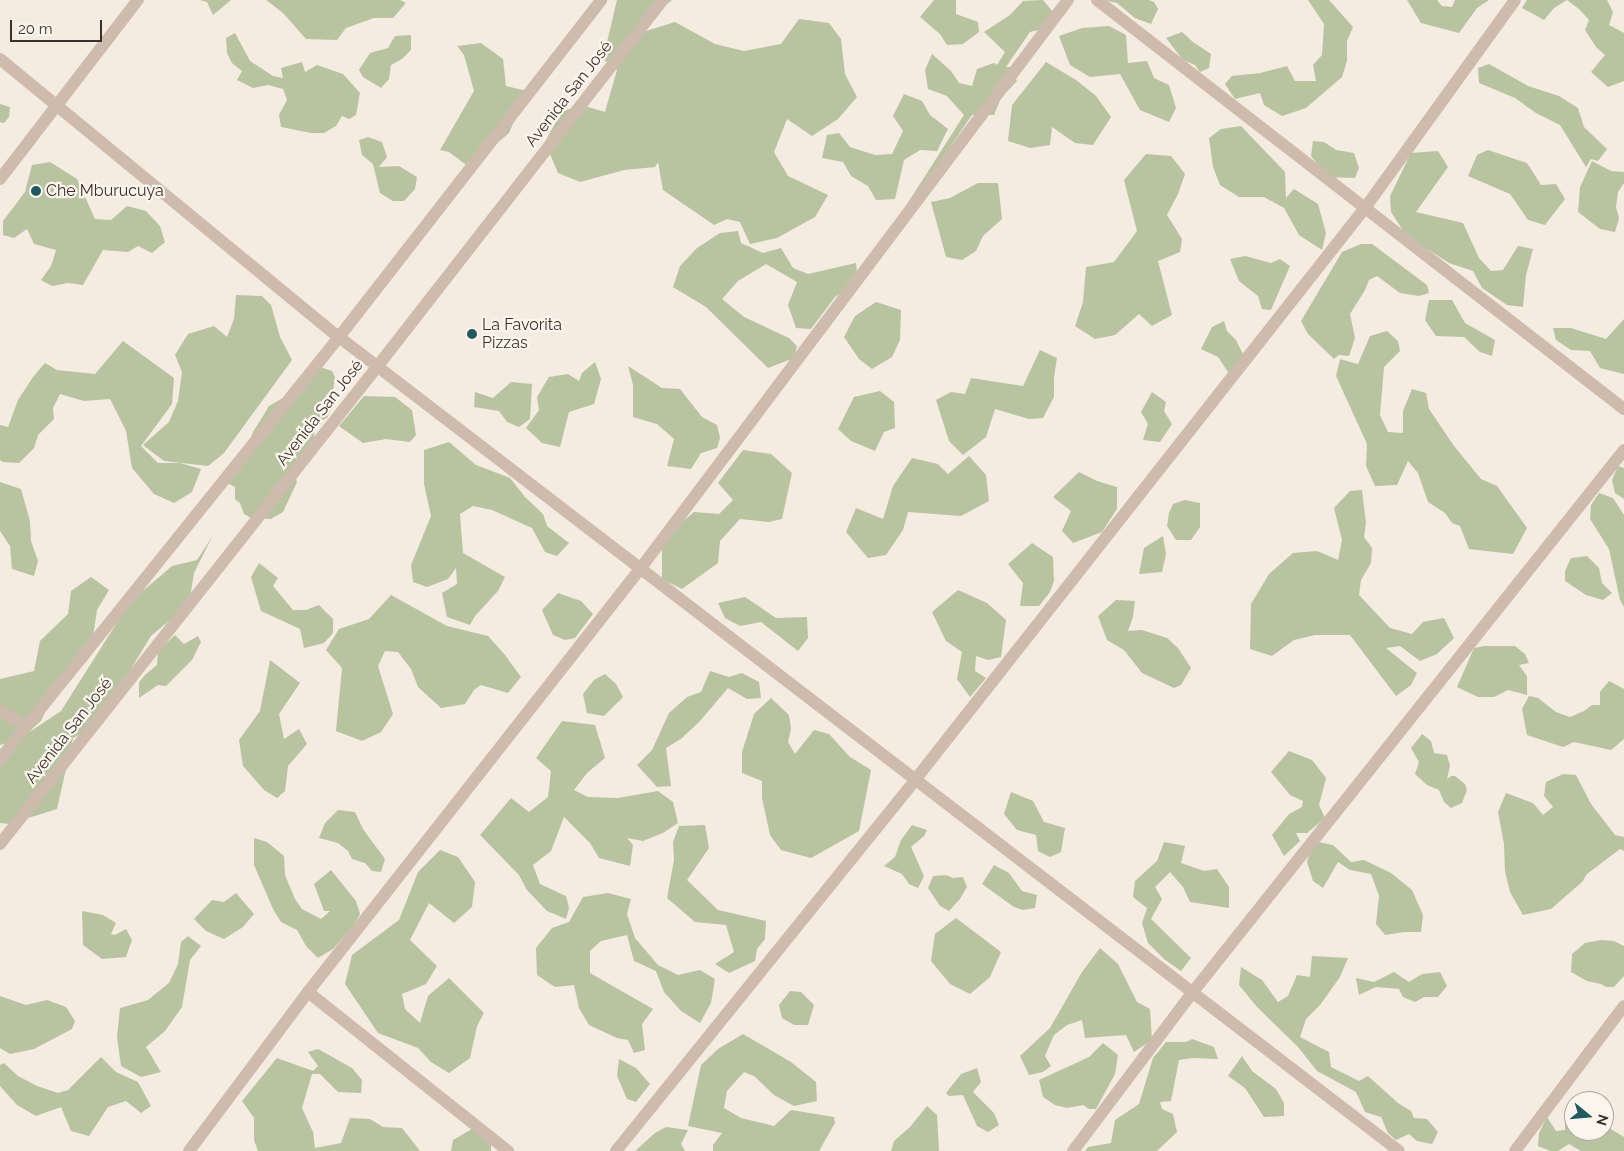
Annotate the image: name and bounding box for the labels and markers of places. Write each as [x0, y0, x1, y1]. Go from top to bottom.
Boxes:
place label: Che Mburucuya [46, 181, 164, 201]
marker: Che Mburucuya [30, 185, 42, 197]
place label: La Favorita Pizzas [482, 315, 562, 353]
marker: La Favorita Pizzas [466, 328, 478, 340]

